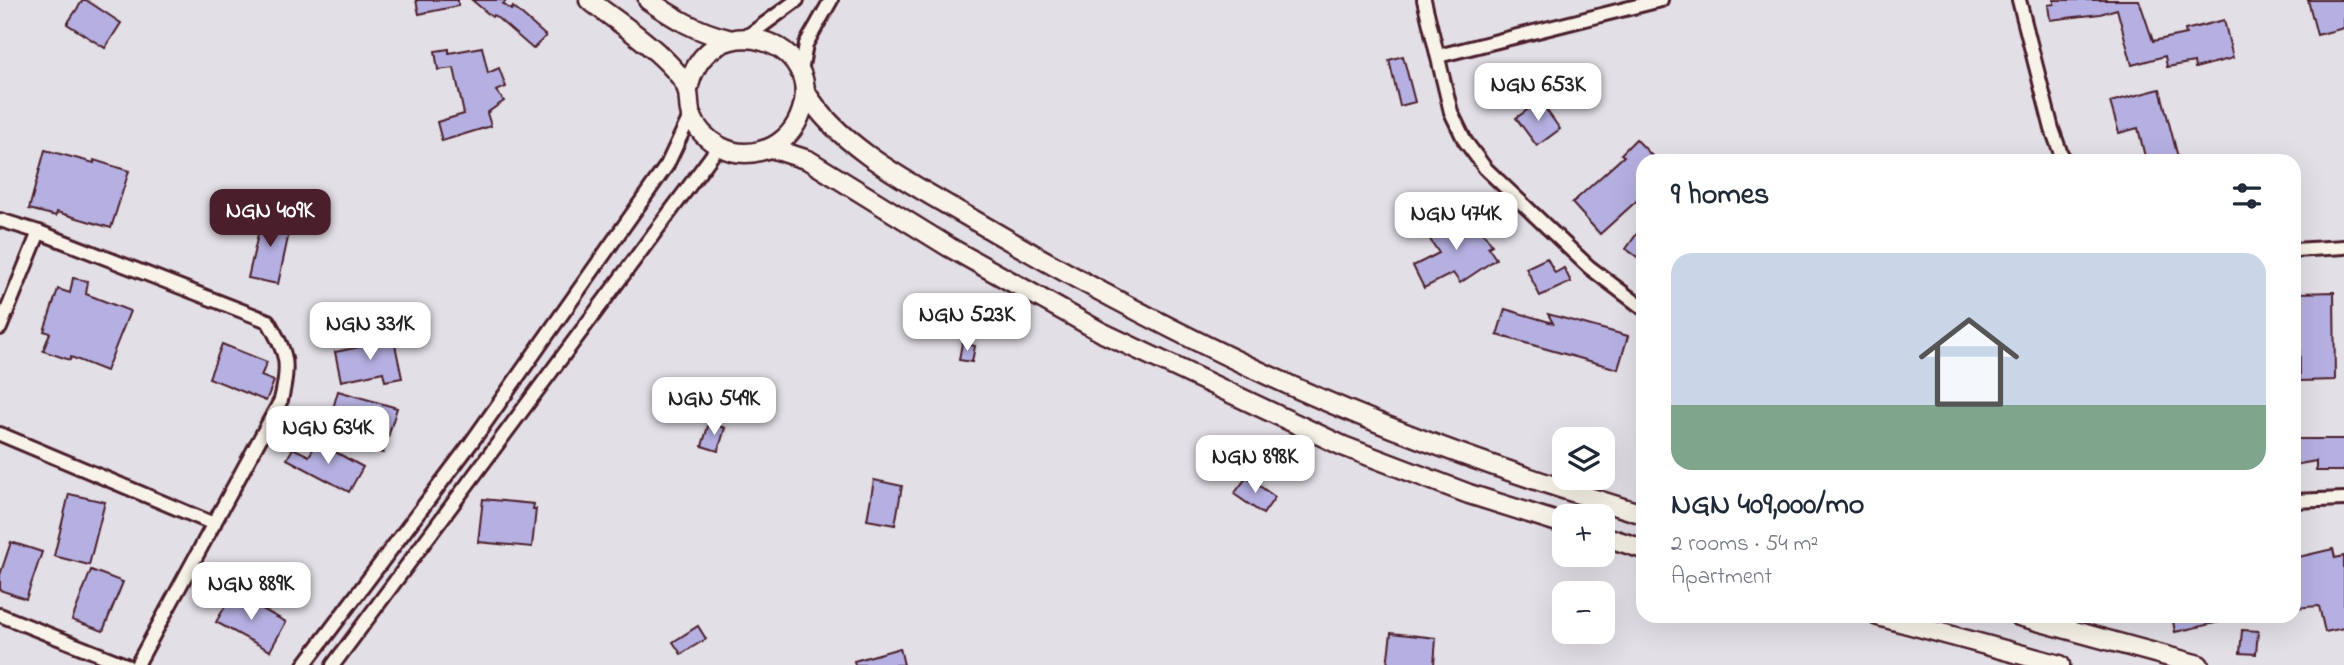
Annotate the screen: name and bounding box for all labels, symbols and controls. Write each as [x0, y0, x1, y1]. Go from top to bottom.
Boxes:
pin: NGN 653K [1466, 64, 1610, 123]
text: NGN 653K [1490, 69, 1586, 102]
text: 9 homes [1671, 174, 1769, 218]
icon: filters [2228, 177, 2266, 215]
pin: NGN 409K [198, 190, 342, 249]
pin: NGN 474K [1384, 192, 1528, 252]
text: NGN 409K [226, 195, 314, 228]
text: NGN 474K [1411, 198, 1501, 231]
pin: NGN 523K [895, 294, 1039, 353]
text: NGN 523K [919, 299, 1015, 332]
icon: home [1906, 299, 2032, 425]
pin: NGN 331K [298, 302, 442, 362]
text: NGN 331K [326, 308, 414, 341]
pin: NGN 549K [642, 378, 786, 437]
text: NGN 549K [668, 383, 760, 416]
pin: NGN 634K [256, 406, 400, 466]
text: NGN 634K [282, 412, 374, 445]
map controls [1552, 427, 1615, 644]
button: layers [1552, 427, 1615, 490]
pin: NGN 898K [1183, 435, 1327, 495]
text: NGN 898K [1212, 441, 1298, 474]
text: NGN 409,000/mo [1671, 484, 1864, 528]
button: + [1552, 504, 1615, 567]
text: 2 rooms · 54 m² [1671, 528, 1818, 561]
text: Apartment [1671, 561, 1772, 594]
pin: NGN 889K [179, 562, 323, 622]
text: NGN 889K [208, 568, 294, 601]
button: − [1552, 581, 1615, 644]

